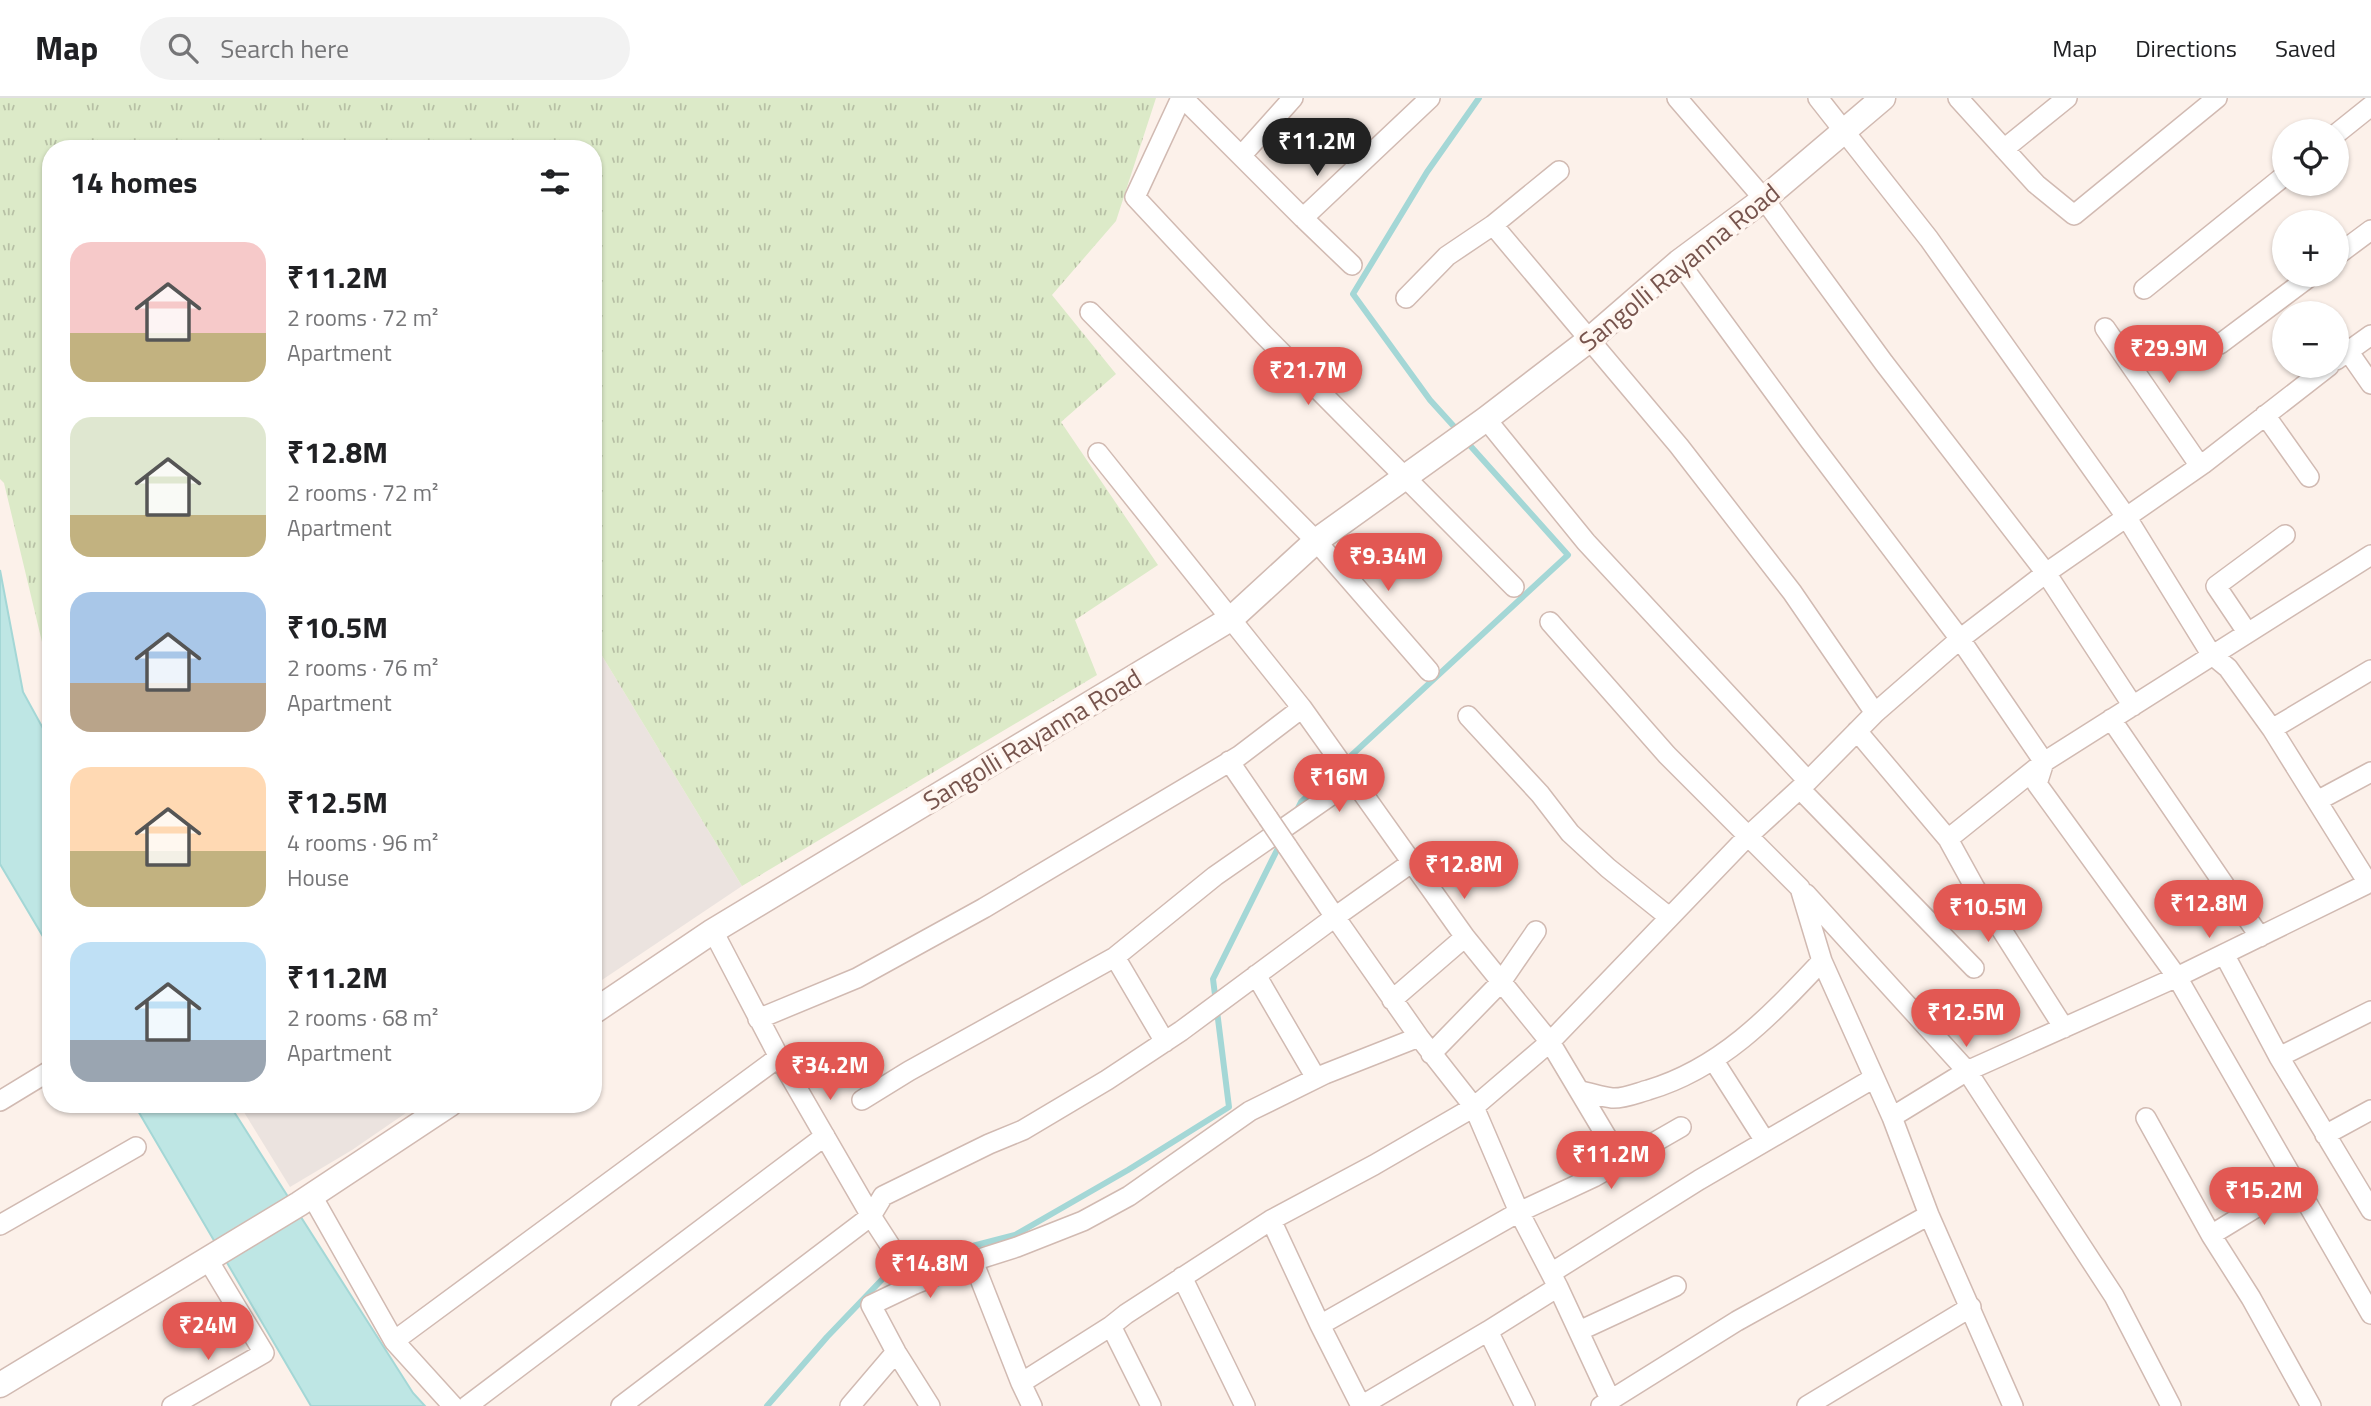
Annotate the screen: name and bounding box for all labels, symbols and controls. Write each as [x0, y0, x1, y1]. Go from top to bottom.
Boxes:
search box [140, 17, 630, 80]
text: Map [35, 23, 98, 73]
icon: search [164, 29, 202, 67]
text: Search here [220, 29, 349, 68]
text: Map [2052, 30, 2097, 66]
text: Directions [2135, 30, 2237, 66]
text: Saved [2275, 30, 2336, 66]
pin: ₹11.2M [1260, 118, 1374, 178]
map controls [2272, 119, 2349, 378]
button: locate [2272, 119, 2349, 196]
text: ₹11.2M [1278, 123, 1356, 158]
text: 14 homes [70, 159, 197, 205]
icon: filters [536, 163, 574, 201]
street label: Sangolli Rayanna Road [1570, 174, 1788, 360]
button: + [2272, 210, 2349, 287]
text: ₹11.2M [287, 254, 388, 300]
icon: home [126, 270, 210, 354]
text: 2 rooms · 72 m² [287, 300, 438, 335]
button: − [2272, 301, 2349, 378]
pin: ₹29.9M [2112, 326, 2226, 385]
text: ₹29.9M [2130, 330, 2208, 365]
text: Apartment [287, 335, 392, 370]
pin: ₹21.7M [1251, 348, 1365, 407]
text: ₹21.7M [1269, 352, 1347, 387]
text: ₹12.8M [287, 429, 388, 475]
icon: home [126, 445, 210, 529]
text: 2 rooms · 72 m² [287, 475, 438, 510]
text: Apartment [287, 510, 392, 545]
pin: ₹9.34M [1331, 533, 1445, 593]
text: ₹9.34M [1349, 538, 1427, 573]
text: ₹10.5M [287, 604, 388, 650]
icon: home [126, 620, 210, 704]
text: 2 rooms · 76 m² [287, 650, 438, 685]
street label: Sangolli Rayanna Road [915, 658, 1149, 820]
text: Apartment [287, 685, 392, 720]
pin: ₹16M [1298, 754, 1380, 814]
text: ₹16M [1310, 759, 1368, 794]
text: ₹12.5M [287, 779, 388, 825]
icon: home [126, 795, 210, 879]
text: 4 rooms · 96 m² [287, 825, 438, 860]
pin: ₹12.8M [1407, 842, 1521, 901]
text: ₹12.8M [1425, 846, 1503, 881]
text: House [287, 860, 349, 895]
pin: ₹12.8M [2152, 880, 2266, 940]
pin: ₹10.5M [1931, 884, 2045, 944]
text: ₹12.8M [2170, 885, 2248, 920]
text: ₹10.5M [1949, 889, 2027, 924]
text: ₹11.2M [287, 954, 388, 1000]
icon: home [126, 970, 210, 1054]
pin: ₹12.5M [1909, 990, 2023, 1049]
text: ₹12.5M [1927, 994, 2005, 1029]
text: 2 rooms · 68 m² [287, 1000, 438, 1035]
text: Apartment [287, 1035, 392, 1070]
pin: ₹34.2M [773, 1042, 887, 1102]
text: ₹34.2M [791, 1047, 869, 1082]
pin: ₹11.2M [1554, 1132, 1668, 1191]
text: ₹11.2M [1572, 1136, 1650, 1171]
pin: ₹15.2M [2207, 1168, 2321, 1227]
text: ₹15.2M [2225, 1172, 2303, 1207]
pin: ₹14.8M [873, 1240, 987, 1300]
text: ₹14.8M [891, 1245, 969, 1280]
pin: ₹24M [167, 1302, 249, 1362]
text: ₹24M [179, 1307, 237, 1342]

